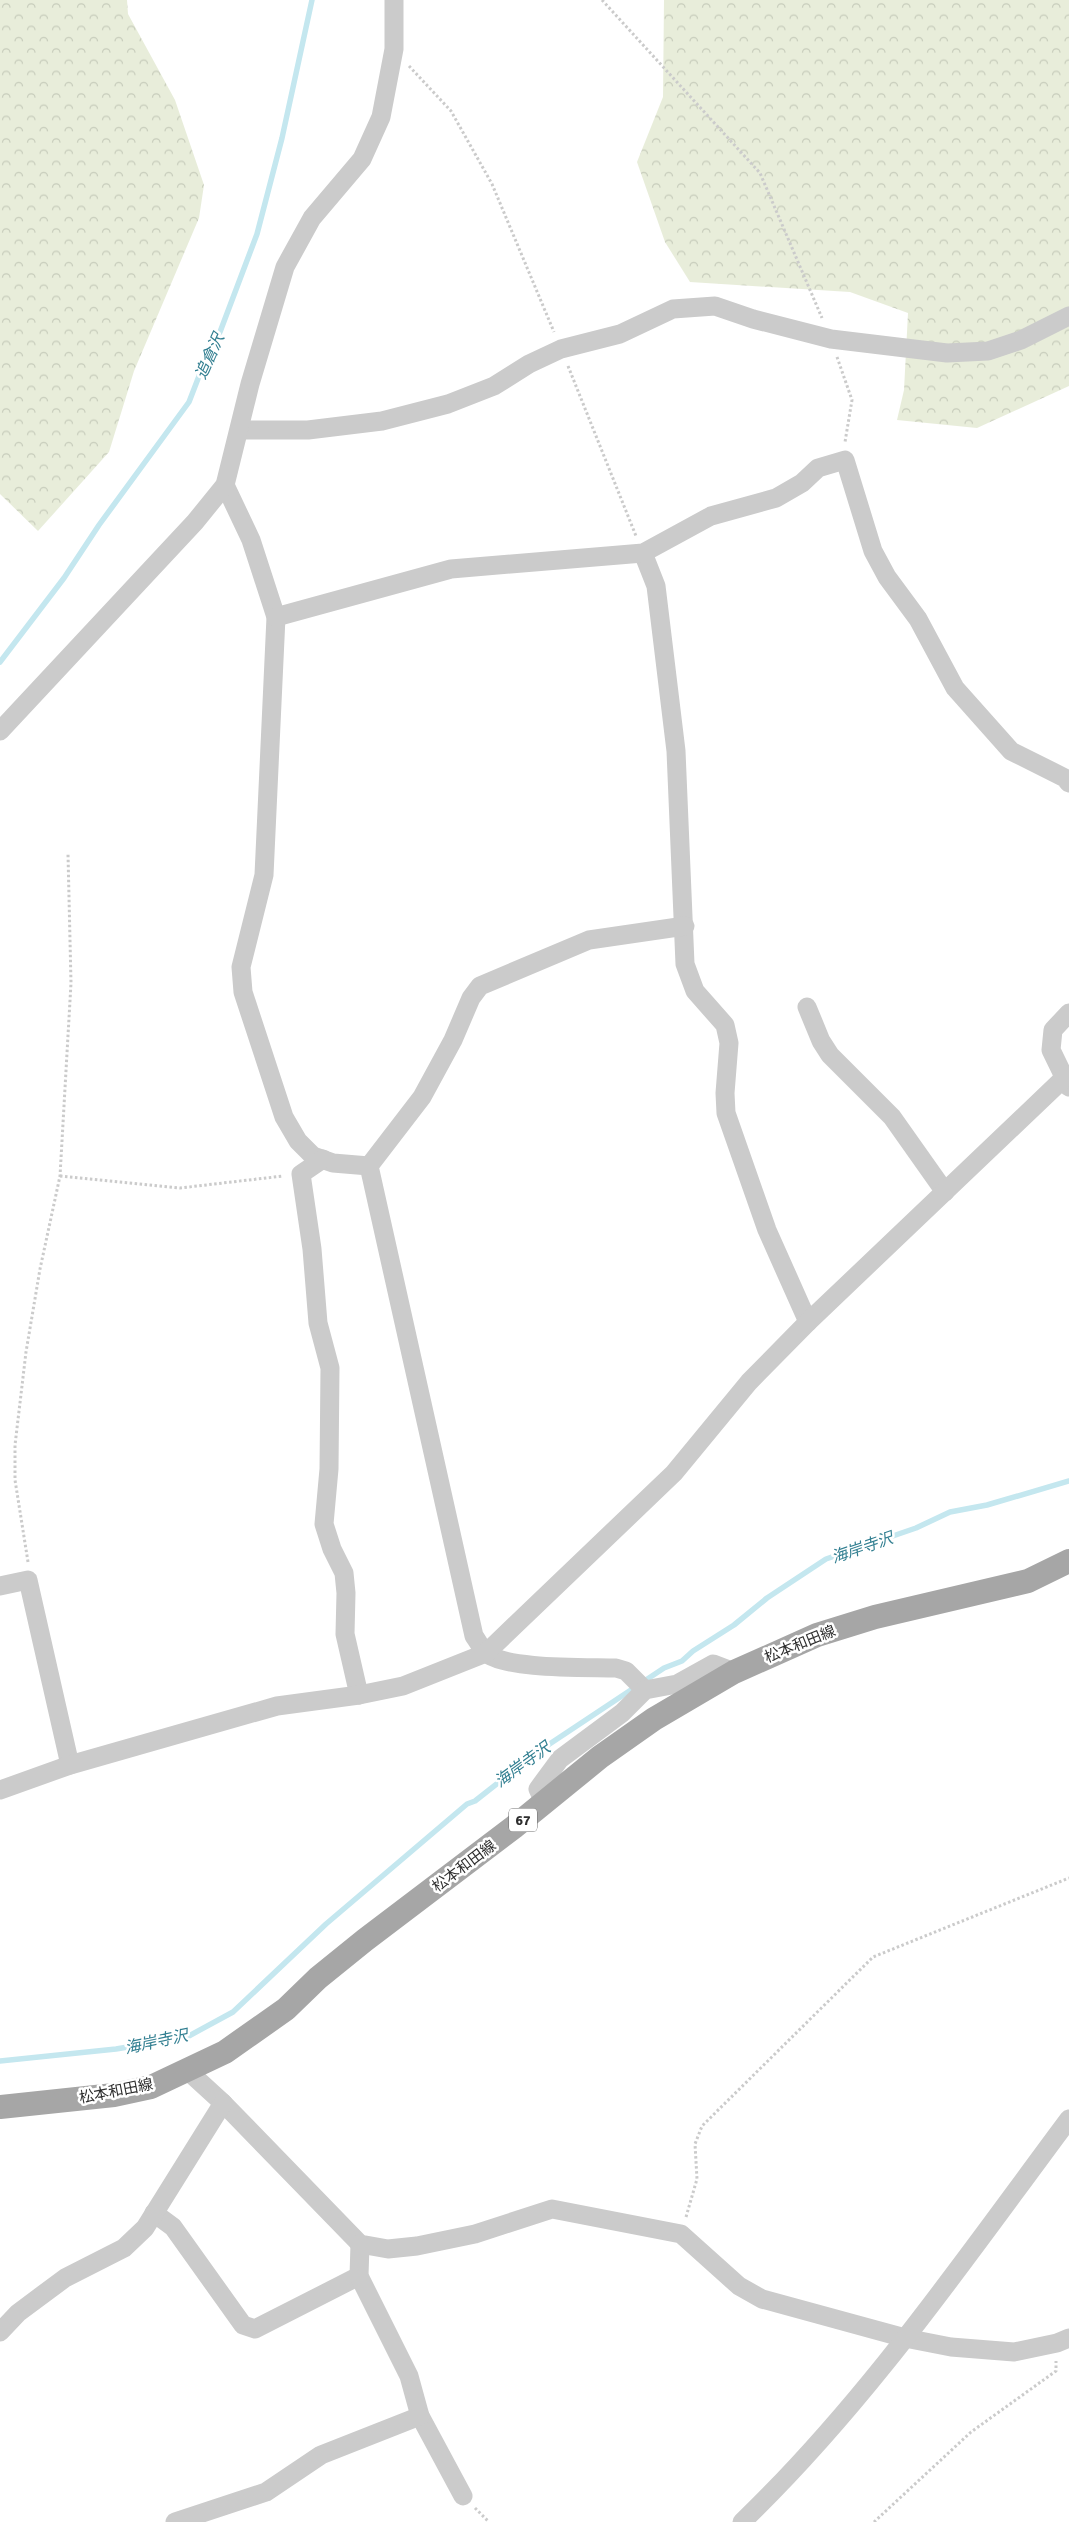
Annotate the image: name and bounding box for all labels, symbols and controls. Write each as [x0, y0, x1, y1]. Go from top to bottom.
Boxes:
water label: 追倉沢 [191, 329, 230, 382]
water label: 海岸寺沢 [829, 1527, 898, 1568]
street label: 松本和田線 [762, 1622, 838, 1666]
water label: 海岸寺沢 [491, 1737, 556, 1792]
road number: 67 [509, 1808, 537, 1832]
street label: 松本和田線 [429, 1836, 499, 1896]
water label: 海岸寺沢 [123, 2025, 192, 2058]
street label: 松本和田線 [77, 2075, 155, 2107]

